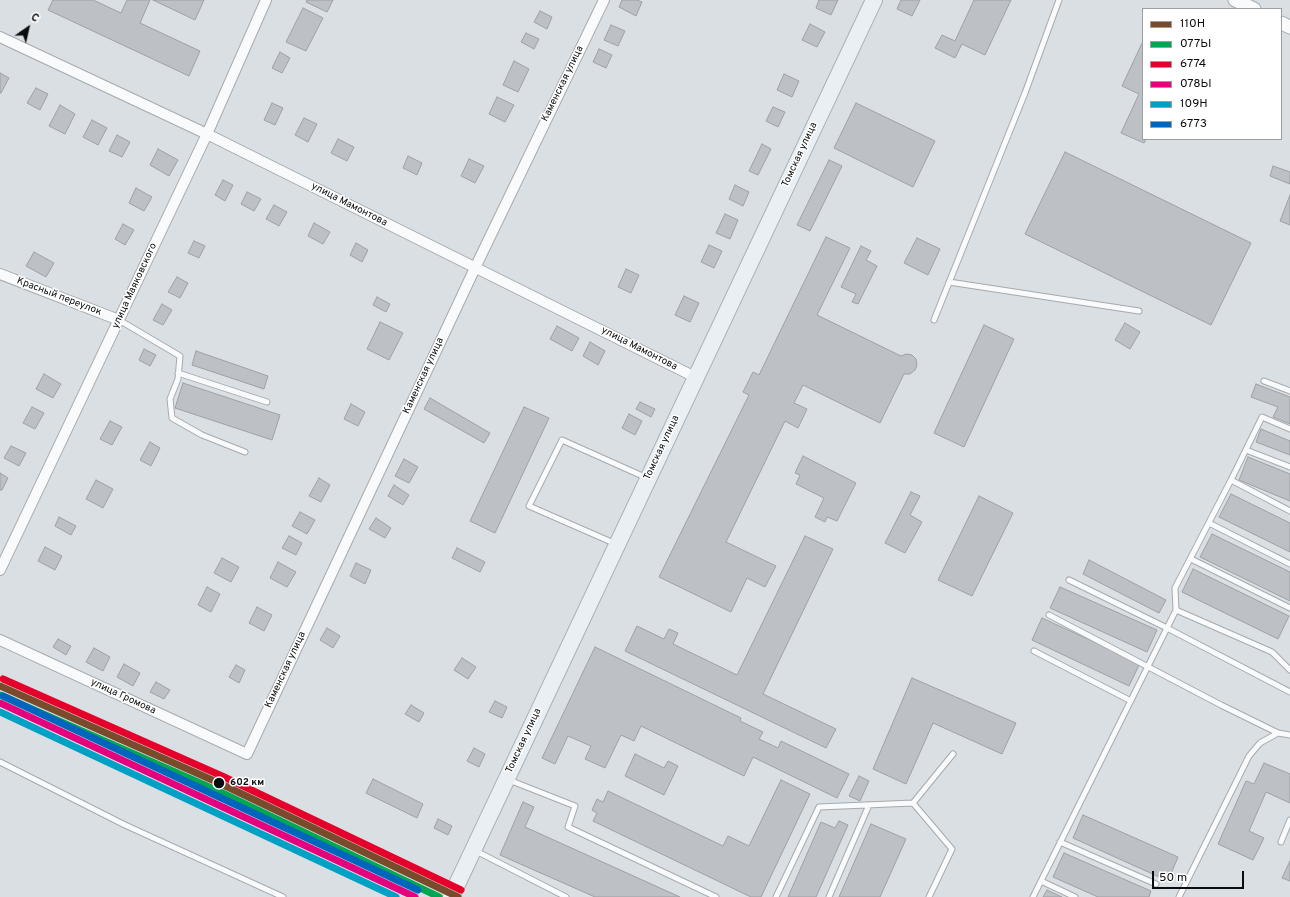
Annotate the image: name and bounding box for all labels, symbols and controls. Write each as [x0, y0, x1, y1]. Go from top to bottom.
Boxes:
north arrow [8, 8, 48, 48]
legend [1142, 8, 1282, 140]
text: С [28, 10, 42, 26]
text: 110Н [1180, 16, 1205, 32]
text: 077Ы [1180, 36, 1211, 52]
street label: Каменская улица [539, 44, 587, 124]
text: 6774 [1180, 56, 1206, 72]
text: 078Ы [1180, 76, 1212, 92]
text: 109Н [1180, 96, 1208, 112]
text: 6773 [1180, 116, 1207, 132]
street label: Томская улица [780, 121, 820, 189]
street label: улица Мамонтова [309, 181, 389, 229]
street label: улица Маяковского [110, 241, 160, 331]
street label: Красный переулок [15, 275, 103, 319]
street label: улица Мамонтова [599, 325, 679, 373]
street label: Каменская улица [401, 336, 447, 416]
street label: Томская улица [642, 414, 682, 482]
street label: Каменская улица [263, 630, 309, 710]
street label: улица Громова [88, 677, 158, 717]
street label: Томская улица [504, 707, 544, 775]
marker: 602 км [212, 776, 226, 790]
place label: 602 км [230, 777, 264, 789]
scale bar [1154, 863, 1246, 889]
text: 50 m [1159, 870, 1187, 886]

